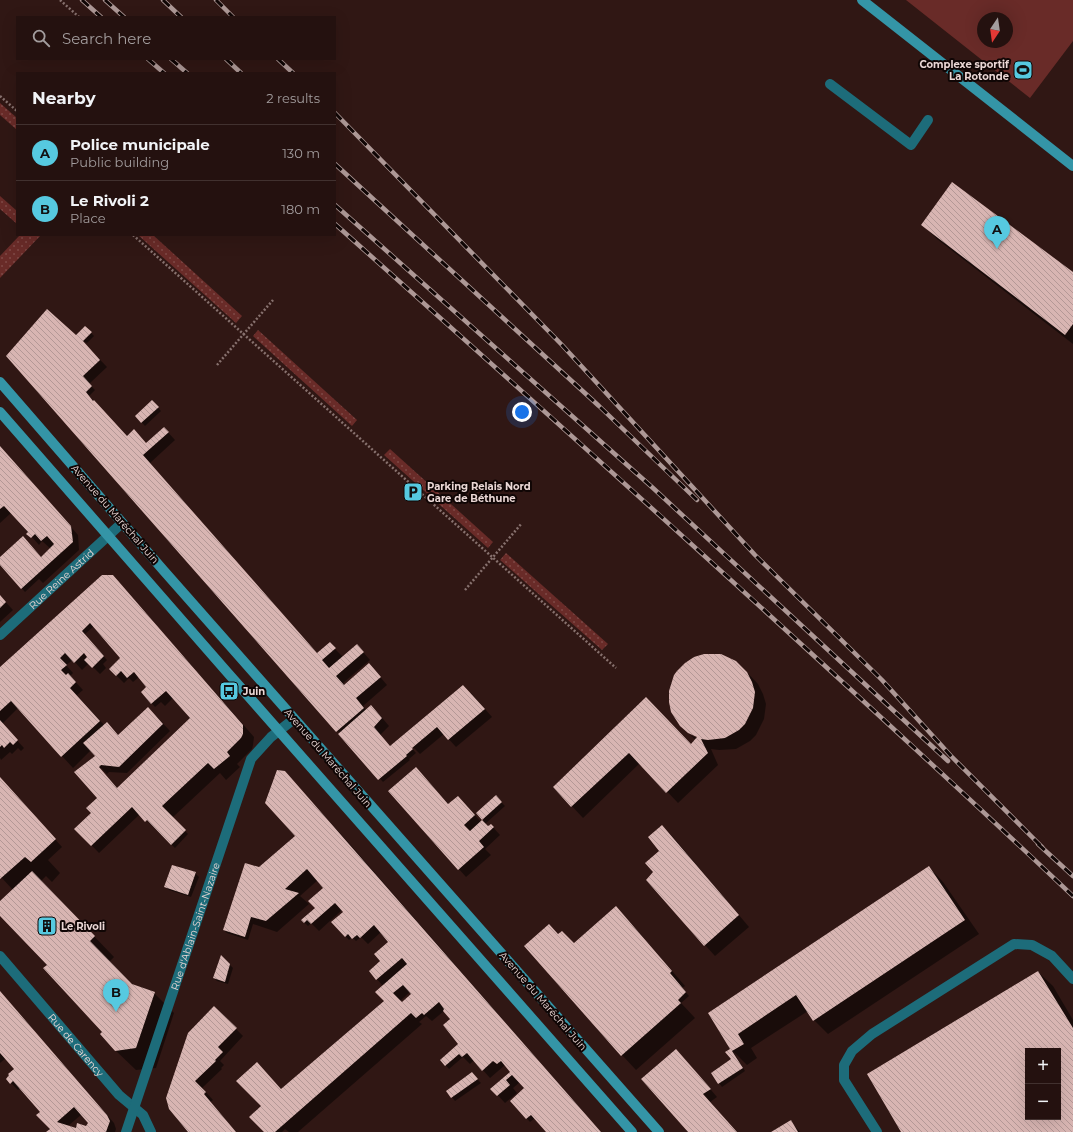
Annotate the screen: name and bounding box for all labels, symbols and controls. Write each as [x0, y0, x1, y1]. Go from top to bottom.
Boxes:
north arrow [977, 12, 1013, 48]
search box [16, 16, 336, 60]
icon: search [30, 27, 52, 49]
text: Search here [62, 29, 151, 48]
place label: Complexe sportif La Rotonde [919, 58, 1010, 83]
sports icon: Complexe sportif La Rotonde [1012, 59, 1034, 81]
text: Nearby [32, 88, 96, 108]
text: 2 results [266, 90, 320, 106]
text: Police municipale [70, 135, 210, 154]
text: A [40, 145, 50, 161]
text: 130 m [282, 145, 320, 161]
text: Public building [70, 154, 169, 170]
text: Le Rivoli 2 [70, 191, 149, 210]
text: B [40, 201, 50, 217]
text: 180 m [281, 201, 320, 217]
text: Place [70, 210, 106, 226]
pin: A [984, 216, 1010, 249]
your location [512, 402, 532, 422]
street label: Avenue du Maréchal Juin [69, 462, 161, 566]
place label: Parking Relais Nord Gare de Béthune [427, 480, 531, 505]
parking icon: Parking Relais Nord Gare de Béthune [402, 481, 424, 503]
street label: Rue Reine Astrid [26, 546, 96, 612]
bus stop icon: Juin [218, 680, 240, 702]
place label: Juin [242, 685, 265, 698]
street label: Avenue du Maréchal Juin [282, 706, 374, 810]
street label: Rue d'Ablain-Saint-Nazaire [168, 861, 222, 992]
building icon: Le Rivoli [36, 915, 58, 937]
place label: Le Rivoli [61, 920, 105, 933]
street label: Avenue du Maréchal Juin [497, 949, 589, 1053]
pin: B [103, 979, 129, 1012]
street label: Rue de Carency [46, 1011, 107, 1079]
map controls [1025, 1048, 1061, 1120]
button: + [1025, 1048, 1061, 1084]
button: − [1025, 1084, 1061, 1120]

